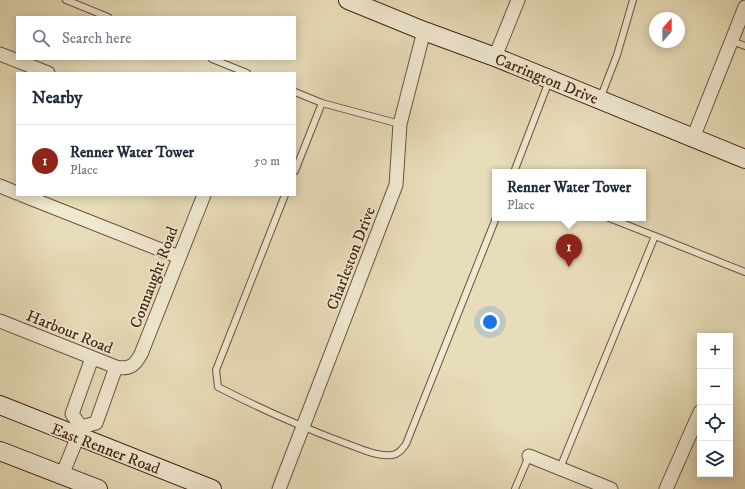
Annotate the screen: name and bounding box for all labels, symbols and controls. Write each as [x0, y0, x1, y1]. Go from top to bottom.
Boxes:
north arrow [649, 12, 685, 48]
search box [16, 16, 296, 60]
icon: search [30, 27, 52, 49]
text: Search here [62, 29, 131, 48]
street label: Carrington Drive [492, 49, 602, 109]
text: Nearby [32, 87, 82, 109]
text: Renner Water Tower [70, 143, 194, 162]
text: 1 [43, 153, 47, 169]
text: 50 m [254, 153, 280, 169]
text: Place [70, 162, 98, 178]
popup [492, 169, 646, 221]
text: Renner Water Tower [507, 178, 631, 197]
text: Place [507, 197, 535, 213]
street label: Charleston Drive [322, 204, 380, 313]
street label: Connaught Road [125, 224, 183, 331]
pin: 1 [556, 234, 582, 267]
street label: Harbour Road [23, 305, 116, 358]
your location [480, 312, 500, 332]
map controls [697, 333, 733, 477]
button: + [697, 333, 733, 369]
button: − [697, 369, 733, 405]
button: locate [697, 405, 733, 441]
street label: East Renner Road [48, 419, 163, 479]
button: layers [697, 441, 733, 477]

